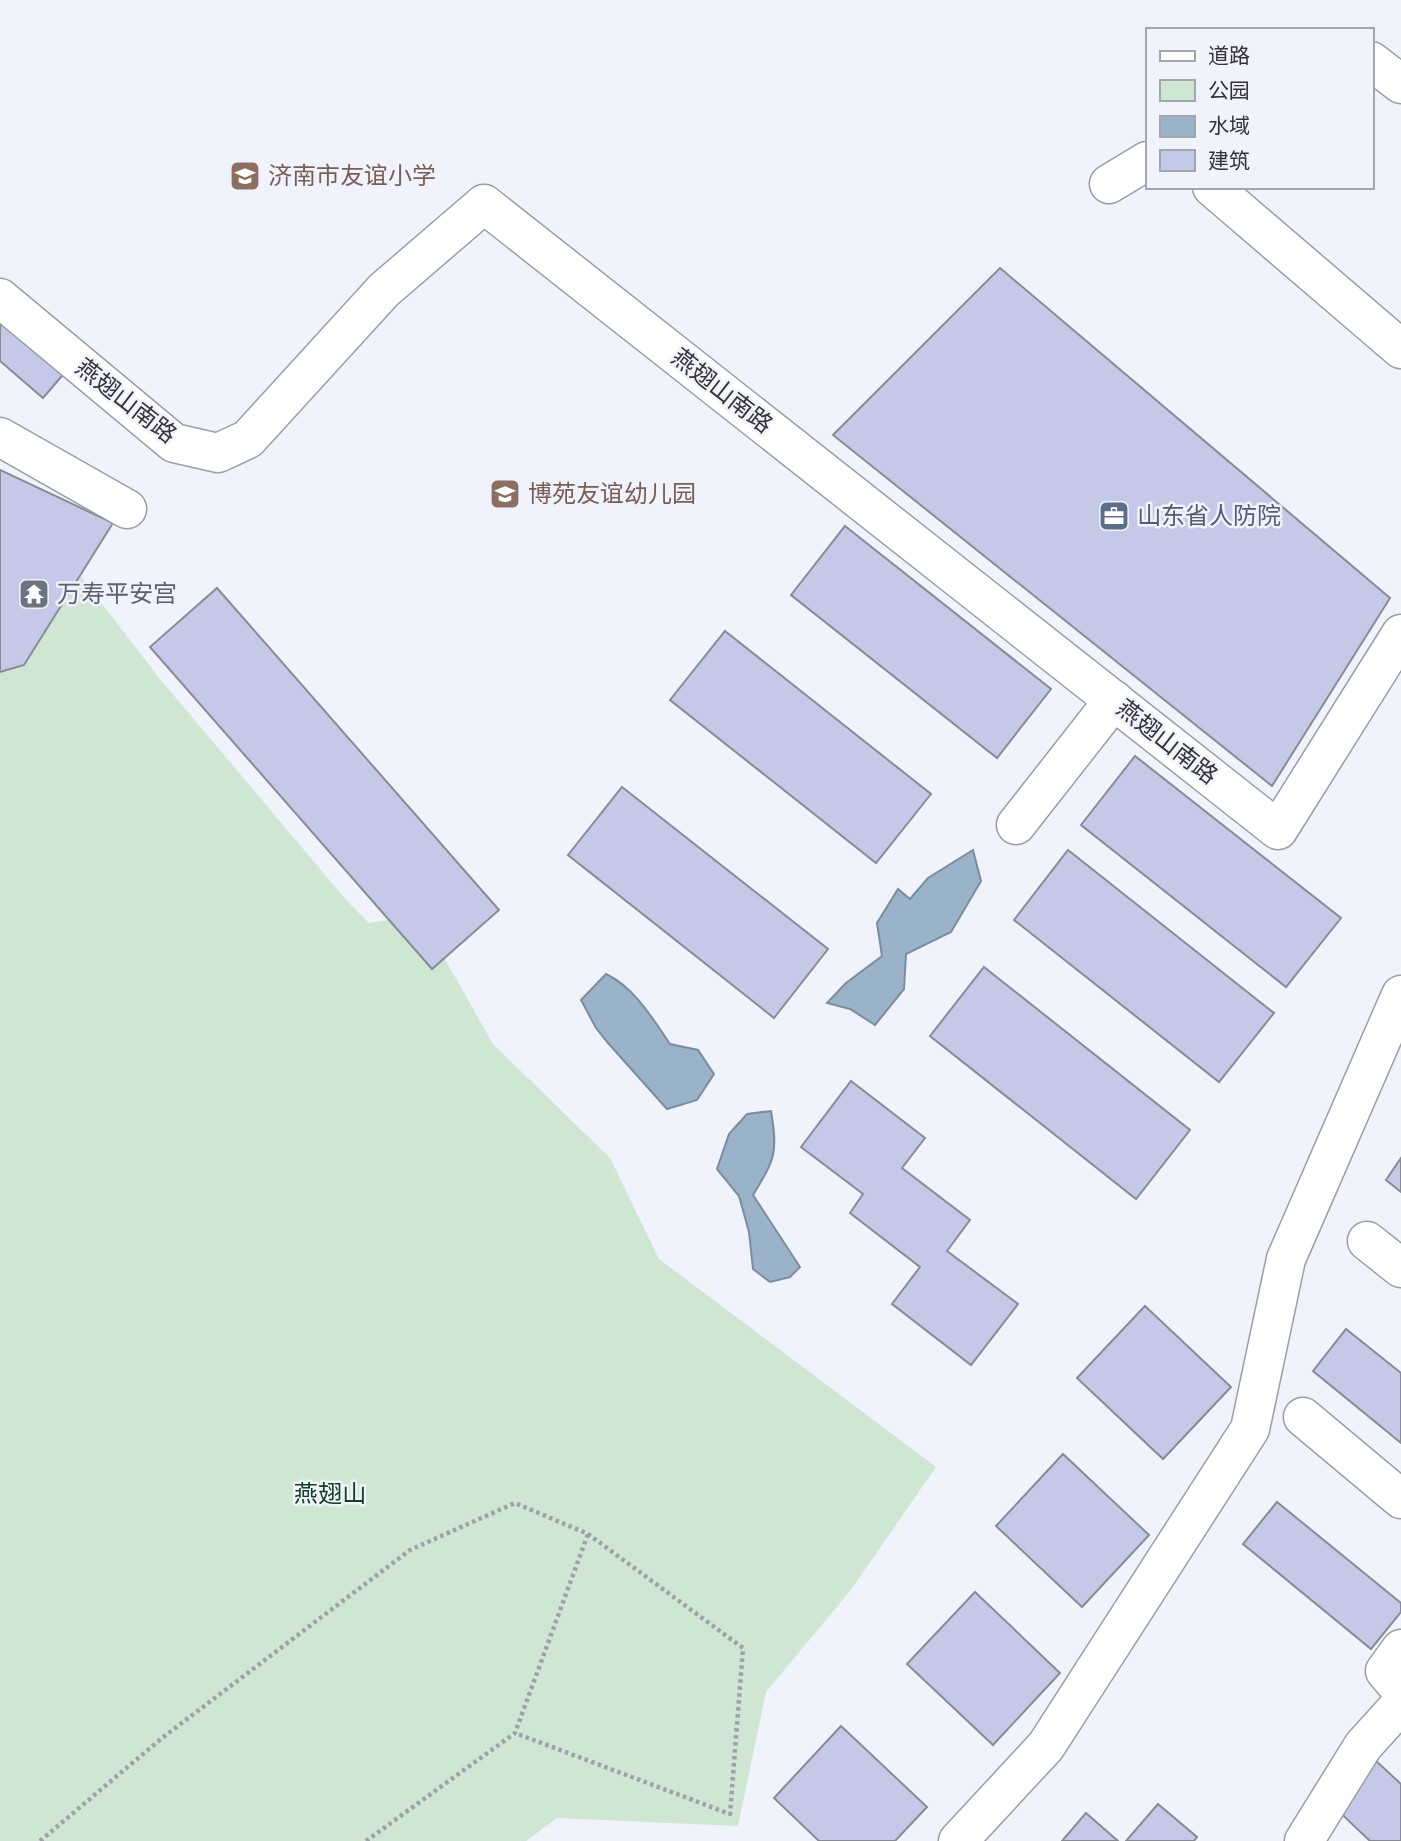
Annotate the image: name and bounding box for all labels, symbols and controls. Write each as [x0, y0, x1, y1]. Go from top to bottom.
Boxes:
legend [1146, 28, 1373, 189]
text: 道路 [1208, 45, 1250, 67]
text: 公园 [1208, 80, 1250, 102]
text: 水域 [1208, 115, 1250, 137]
text: 建筑 [1208, 150, 1250, 172]
school or university icon: 济南市友谊小学 [228, 159, 262, 193]
place label: 济南市友谊小学 [268, 163, 436, 189]
street label: 燕翅山南路 [667, 344, 777, 438]
street label: 燕翅山南路 [71, 354, 181, 448]
school or university icon: 博苑友谊幼儿园 [488, 477, 522, 511]
place label: 博苑友谊幼儿园 [528, 481, 696, 507]
office icon: 山东省人防院 [1097, 499, 1131, 533]
place label: 山东省人防院 [1137, 503, 1281, 529]
temple icon: 万寿平安宫 [17, 577, 51, 611]
place label: 万寿平安宫 [57, 581, 177, 607]
street label: 燕翅山南路 [1112, 695, 1222, 789]
park label: 燕翅山 [294, 1481, 366, 1507]

